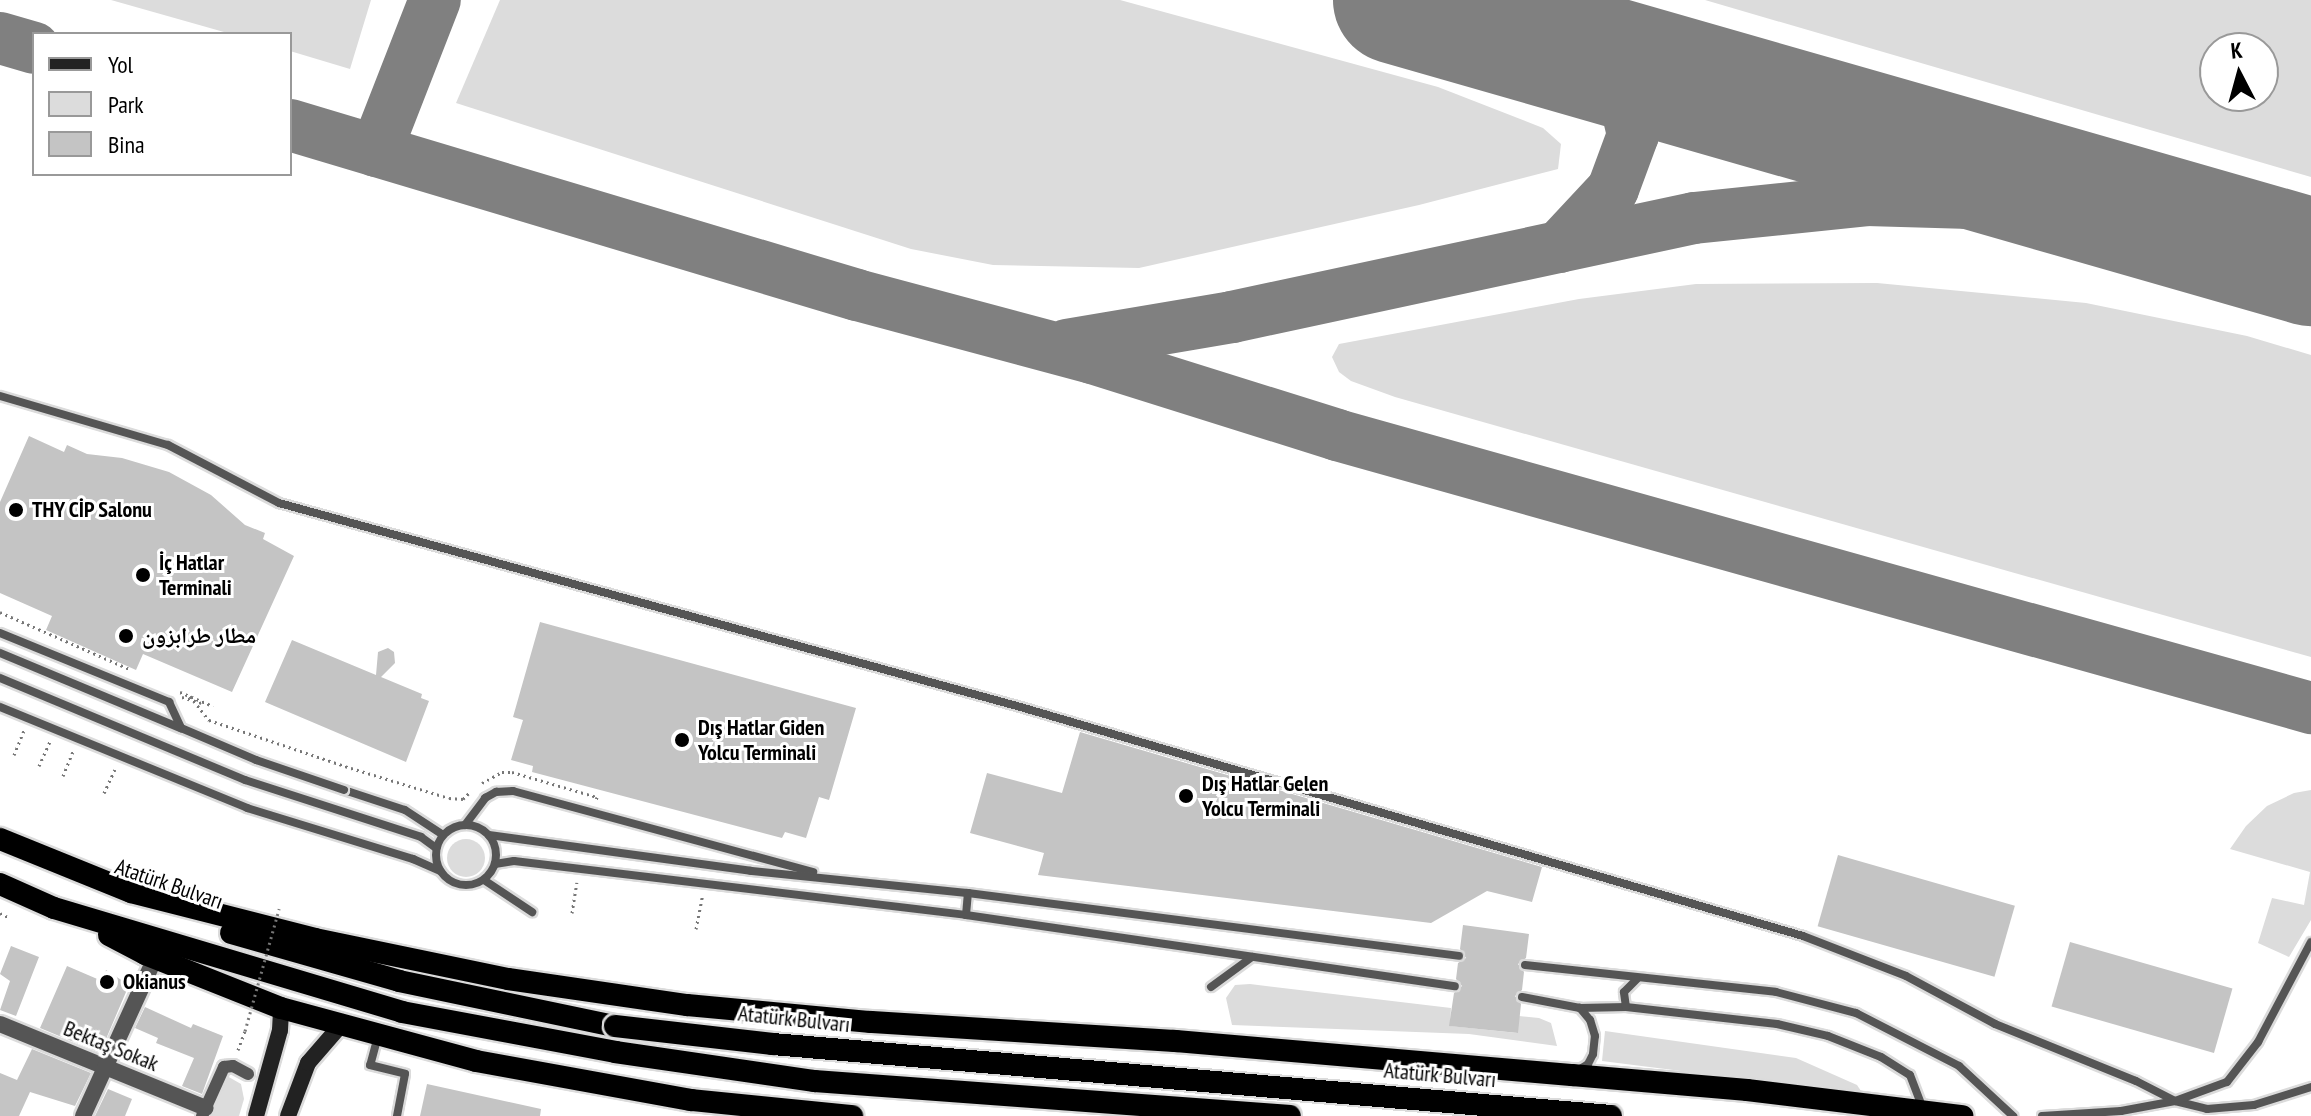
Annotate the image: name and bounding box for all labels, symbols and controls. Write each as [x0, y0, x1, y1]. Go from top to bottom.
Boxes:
legend [32, 32, 292, 176]
north arrow [2199, 32, 2279, 112]
text: K [2230, 36, 2244, 65]
text: Yol [108, 49, 133, 80]
text: Park [108, 89, 144, 120]
text: Bina [108, 129, 145, 160]
place label: THY CİP Salonu [32, 497, 153, 523]
marker: THY CİP Salonu [7, 501, 25, 519]
place label: İç Hatlar Terminali [159, 549, 232, 600]
marker: İç Hatlar Terminali [134, 566, 152, 584]
place label: مطار طرابزون [142, 623, 256, 649]
marker: مطار طرابزون [117, 627, 135, 645]
place label: Dış Hatlar Giden Yolcu Terminali [698, 714, 825, 766]
marker: Dış Hatlar Giden Yolcu Terminali [673, 731, 691, 749]
place label: Dış Hatlar Gelen Yolcu Terminali [1202, 770, 1329, 822]
marker: Dış Hatlar Gelen Yolcu Terminali [1177, 787, 1195, 805]
street label: Atatürk Bulvarı [111, 853, 227, 915]
place label: Okianus [123, 969, 186, 995]
marker: Okianus [98, 973, 116, 991]
street label: Atatürk Bulvarı [736, 1000, 852, 1038]
street label: Bektaş Sokak [60, 1015, 162, 1077]
street label: Atatürk Bulvarı [1383, 1057, 1497, 1093]

